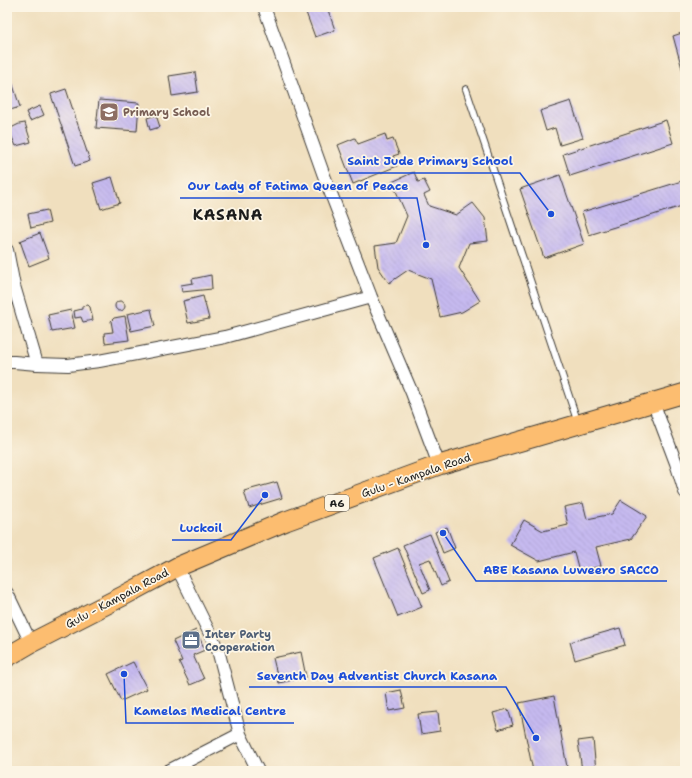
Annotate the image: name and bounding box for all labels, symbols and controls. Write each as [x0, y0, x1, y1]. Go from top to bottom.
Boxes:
school or university icon: Primary School [98, 101, 120, 123]
place label: Primary School [123, 105, 210, 120]
callout: Saint Jude Primary School [339, 149, 520, 173]
text: Saint Jude Primary School [347, 153, 513, 169]
callout: Our Lady of Fatima Queen of Peace [180, 174, 417, 198]
text: Our Lady of Fatima Queen of Peace [187, 178, 409, 194]
district label: KASANA [193, 205, 263, 225]
street label: Gulu - Kampala Road [360, 450, 473, 501]
road number: A6 [325, 495, 349, 511]
callout: Luckoil [172, 516, 231, 540]
text: Luckoil [180, 520, 222, 536]
callout: ABE Kasana Luweero SACCO [476, 557, 667, 581]
text: ABE Kasana Luweero SACCO [483, 562, 659, 578]
street label: Gulu - Kampala Road [63, 565, 171, 632]
place label: Inter Party Cooperation [205, 627, 276, 655]
office icon: Inter Party Cooperation [180, 629, 202, 651]
callout: Seventh Day Adventist Church Kasana [249, 663, 506, 687]
text: Seventh Day Adventist Church Kasana [257, 668, 498, 684]
callout: Kamelas Medical Centre [126, 699, 294, 723]
text: Kamelas Medical Centre [134, 703, 286, 719]

